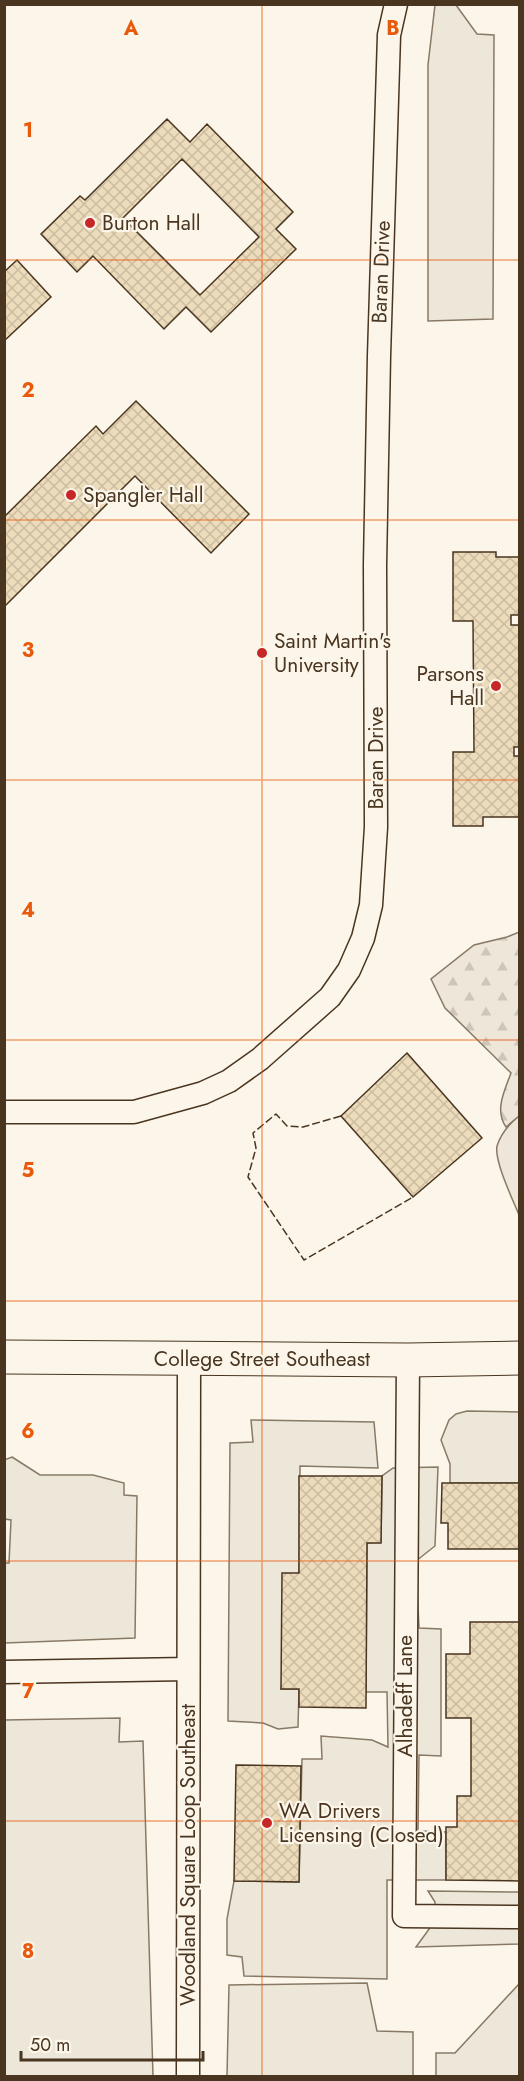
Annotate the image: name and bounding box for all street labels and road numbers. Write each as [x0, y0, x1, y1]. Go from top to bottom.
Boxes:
street label: Baran Drive [364, 220, 398, 324]
street label: Baran Drive [361, 706, 391, 810]
street label: College Street Southeast [154, 1344, 370, 1374]
street label: Alhadeff Lane [390, 1635, 420, 1757]
street label: Woodland Square Loop Southeast [173, 1704, 203, 2006]

